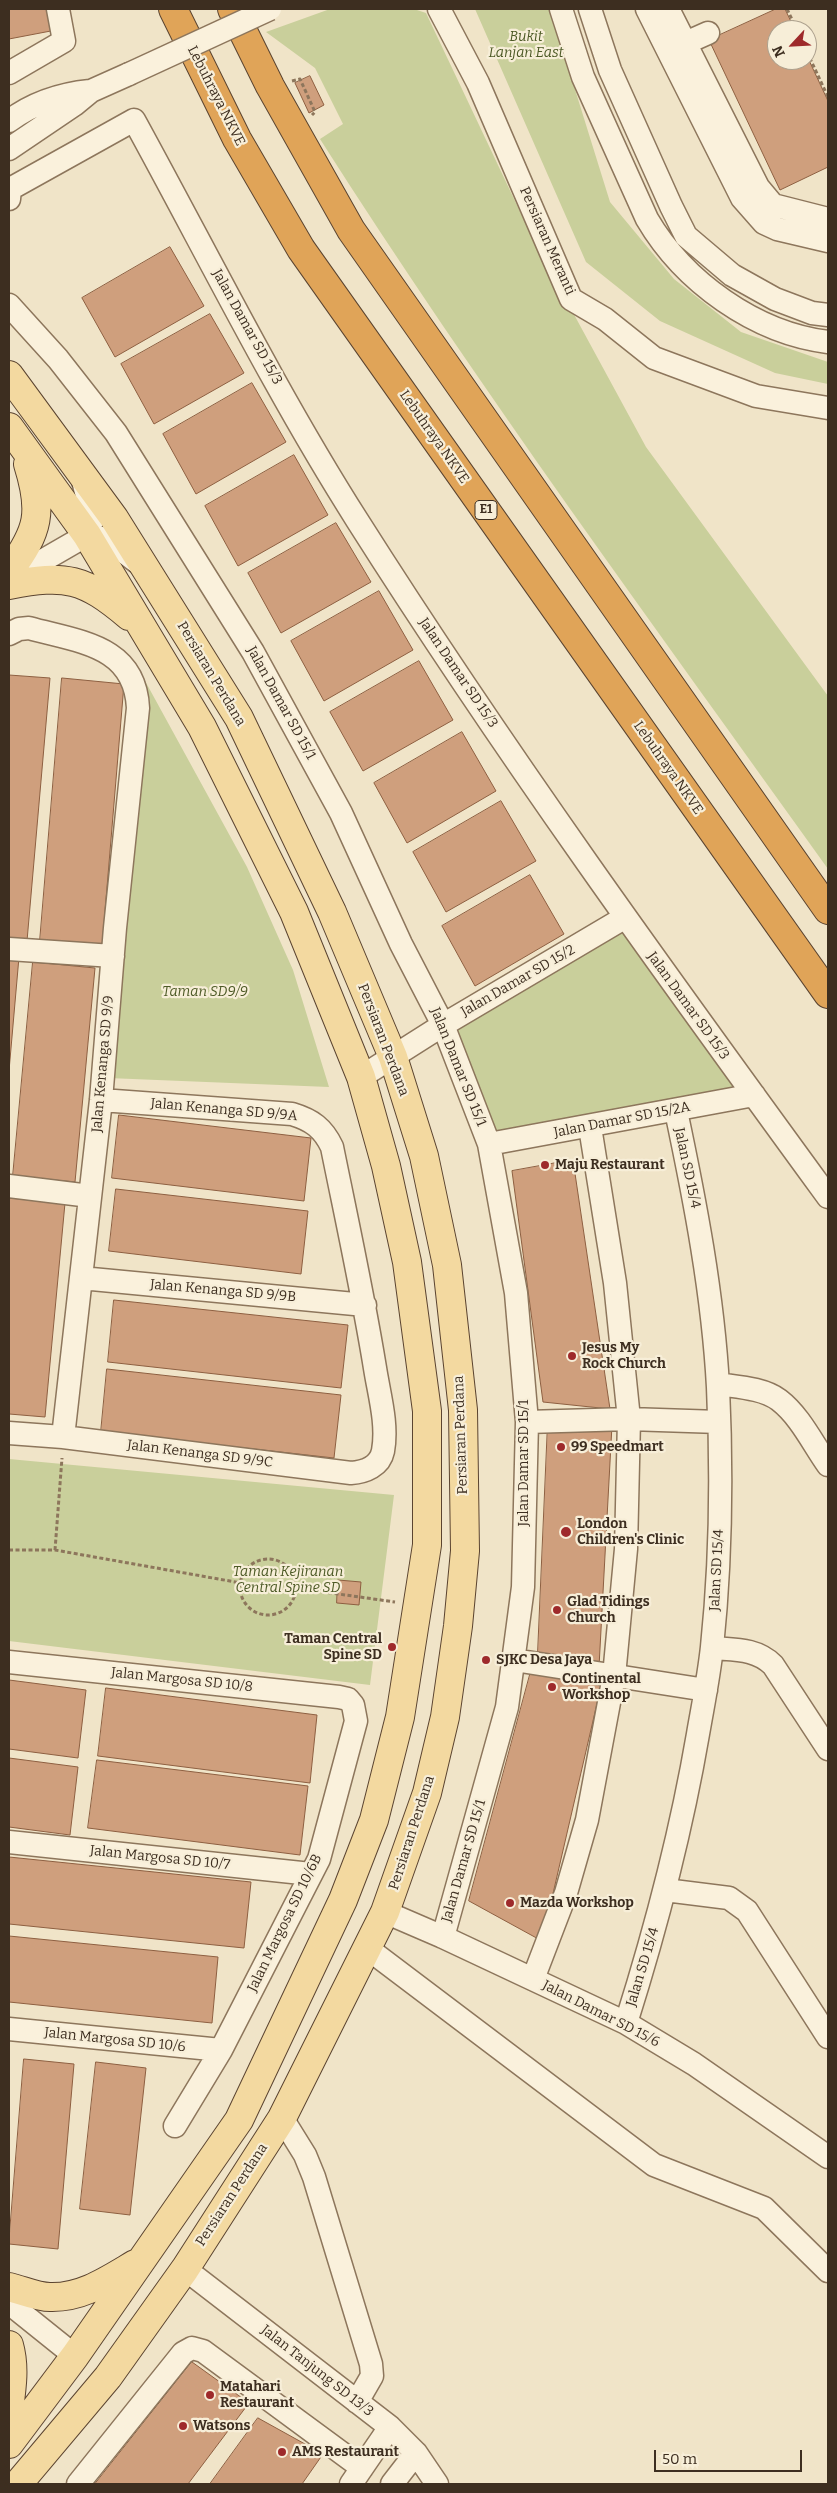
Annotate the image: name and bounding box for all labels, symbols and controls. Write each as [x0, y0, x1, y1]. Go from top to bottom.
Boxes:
north arrow [767, 20, 817, 70]
park label: Bukit Lanjan East [488, 29, 564, 62]
street label: Lebuhraya NKVE [184, 43, 248, 149]
text: N [769, 43, 789, 60]
street label: Persiaran Meranti [516, 184, 578, 298]
street label: Jalan Damar SD 15/3 [208, 266, 286, 388]
street label: Lebuhraya NKVE [396, 387, 472, 487]
road number: E1 [475, 500, 497, 520]
street label: Jalan Damar SD 15/3 [415, 615, 501, 731]
street label: Persiaran Perdana [173, 619, 249, 729]
street label: Jalan Damar SD 15/1 [243, 643, 319, 763]
street label: Lebuhraya NKVE [630, 718, 706, 818]
street label: Jalan Damar SD 15/2 [458, 942, 578, 1020]
street label: Jalan Damar SD 15/3 [643, 949, 733, 1063]
street label: Persiaran Perdana [354, 981, 412, 1099]
park label: Taman SD9/9 [162, 984, 248, 1000]
street label: Jalan Kenanga SD 9/9 [89, 995, 117, 1133]
street label: Jalan Damar SD 15/1 [426, 1005, 490, 1129]
street label: Jalan Kenanga SD 9/9A [150, 1095, 298, 1125]
street label: Jalan Damar SD 15/2A [552, 1099, 692, 1141]
street label: Jalan SD 15/4 [670, 1126, 704, 1210]
place label: Maju Restaurant [555, 1157, 665, 1173]
marker: Maju Restaurant [539, 1159, 551, 1171]
street label: Jalan Kenanga SD 9/9B [149, 1276, 297, 1306]
place label: Jesus My Rock Church [582, 1340, 666, 1372]
marker: Jesus My Rock Church [566, 1350, 578, 1362]
street label: Persiaran Perdana [451, 1375, 471, 1495]
street label: Jalan Damar SD 15/1 [516, 1400, 532, 1526]
street label: Jalan Kenanga SD 9/9C [126, 1437, 274, 1471]
place label: 99 Speedmart [571, 1439, 664, 1455]
marker: 99 Speedmart [555, 1441, 567, 1453]
place label: London Children's Clinic [577, 1516, 684, 1548]
marker: London Children's Clinic [559, 1525, 573, 1539]
street label: Jalan SD 15/4 [706, 1529, 728, 1611]
park label: Taman Kejiranan Central Spine SD [233, 1564, 343, 1596]
place label: Glad Tidings Church [567, 1594, 650, 1626]
marker: Glad Tidings Church [551, 1604, 563, 1616]
place label: Taman Central Spine SD [284, 1631, 382, 1664]
marker: Taman Central Spine SD [386, 1641, 398, 1653]
place label: SJKC Desa Jaya [496, 1652, 592, 1668]
marker: SJKC Desa Jaya [480, 1654, 492, 1666]
street label: Jalan Margosa SD 10/8 [110, 1664, 254, 1696]
place label: Continental Workshop [562, 1671, 641, 1704]
marker: Continental Workshop [546, 1681, 558, 1693]
street label: Persiaran Perdana [386, 1774, 438, 1892]
street label: Jalan Damar SD 15/1 [438, 1798, 490, 1924]
street label: Jalan Margosa SD 10/7 [89, 1842, 231, 1874]
street label: Jalan Margosa SD 10/6B [244, 1851, 326, 1995]
place label: Mazda Workshop [520, 1895, 634, 1911]
marker: Mazda Workshop [504, 1897, 516, 1909]
street label: Jalan SD 15/4 [623, 1925, 663, 2009]
street label: Jalan Damar SD 15/6 [540, 1977, 662, 2051]
street label: Jalan Margosa SD 10/6 [43, 2024, 187, 2056]
street label: Persiaran Perdana [193, 2140, 271, 2250]
street label: Jalan Tanjung SD 13/3 [257, 2322, 377, 2420]
place label: Matahari Restaurant [220, 2379, 294, 2412]
marker: Matahari Restaurant [204, 2389, 216, 2401]
place label: Watsons [193, 2418, 250, 2434]
marker: Watsons [177, 2420, 189, 2432]
scale bar [657, 2440, 804, 2472]
place label: AMS Restaurant [292, 2444, 399, 2460]
marker: AMS Restaurant [276, 2446, 288, 2458]
text: 50 m [662, 2450, 697, 2468]

